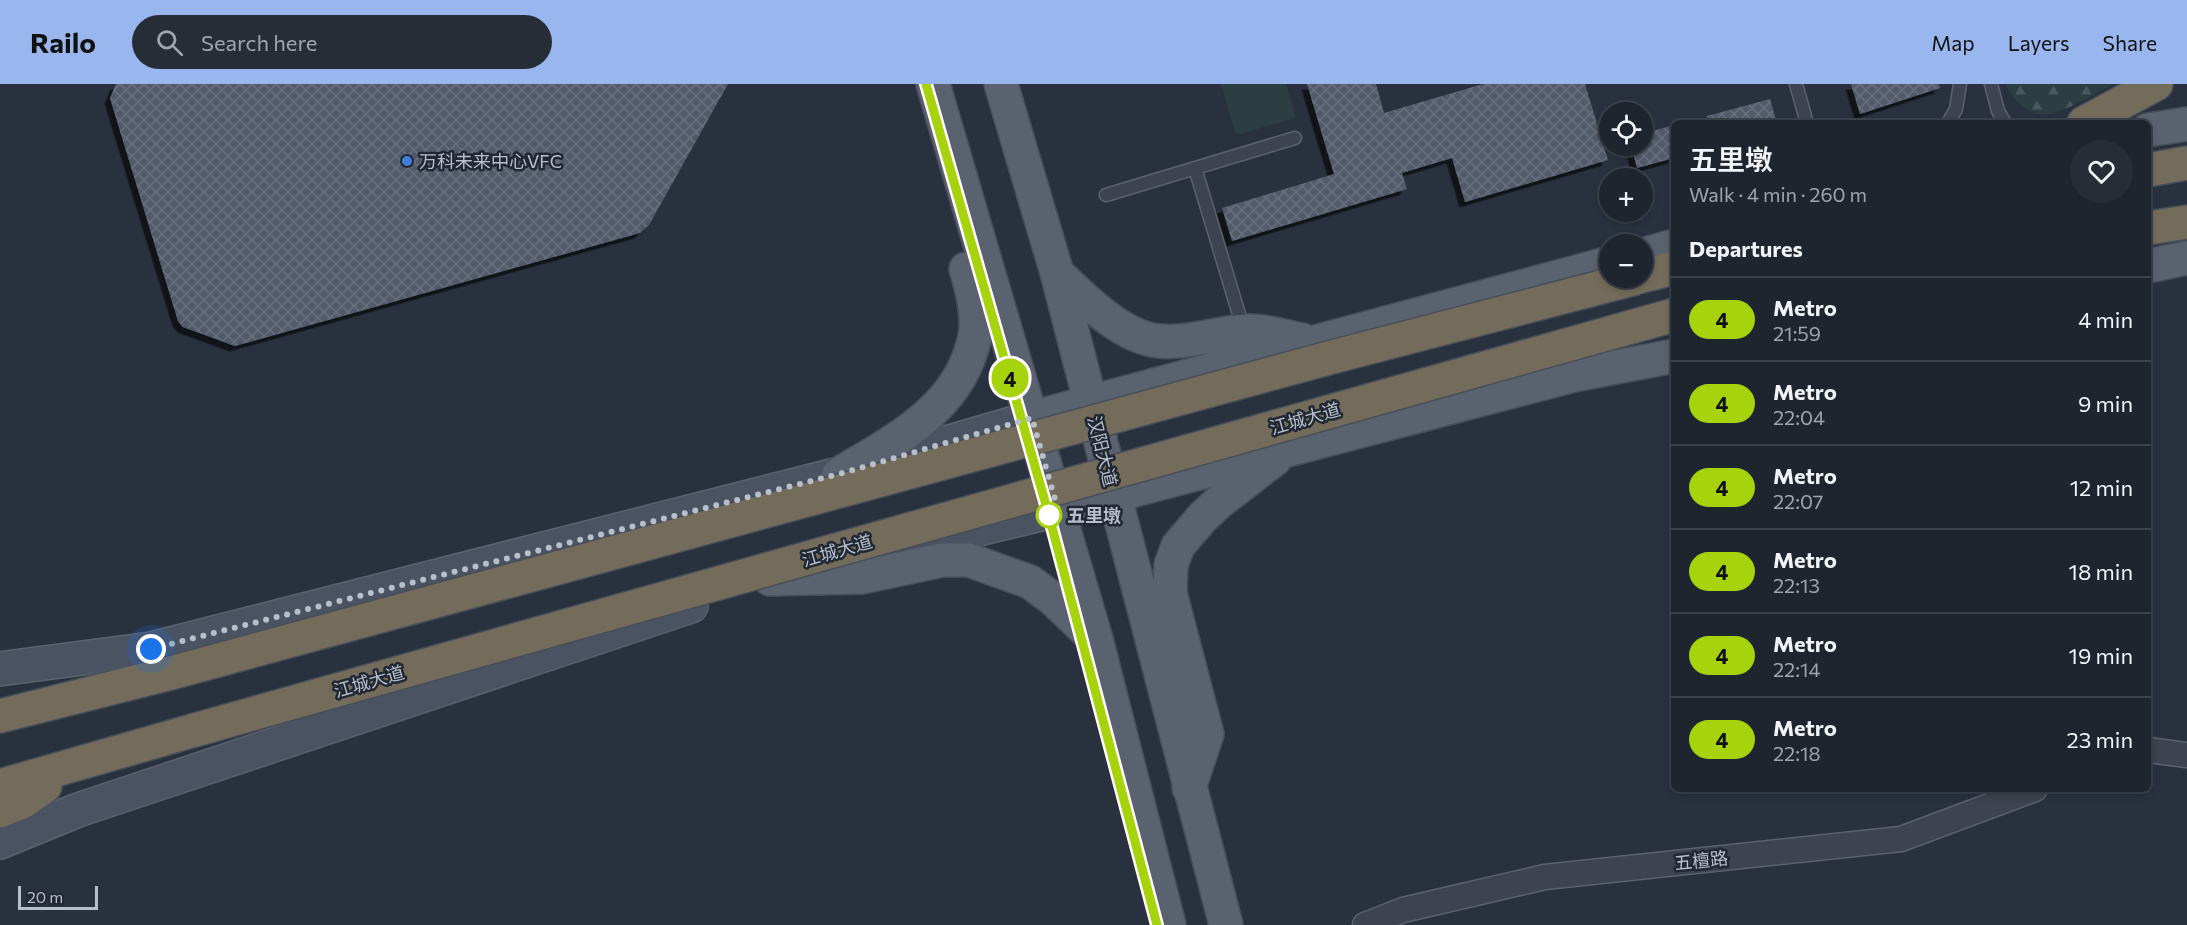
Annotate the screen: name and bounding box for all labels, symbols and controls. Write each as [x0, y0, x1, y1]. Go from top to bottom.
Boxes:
search box [132, 15, 552, 69]
text: Railo [30, 25, 96, 59]
icon: search [153, 26, 186, 59]
text: Search here [201, 29, 317, 56]
text: Map [1931, 30, 1975, 55]
text: Layers [2008, 30, 2070, 55]
text: Share [2103, 30, 2157, 55]
map controls [1599, 102, 1653, 288]
button: locate [1599, 102, 1653, 156]
button: heart [2070, 140, 2133, 203]
text: 五里墩 [1689, 142, 1773, 176]
place label: 万科未来中心VFC [419, 150, 562, 172]
marker: 万科未来中心VFC [400, 154, 414, 168]
button: + [1599, 168, 1653, 222]
text: Walk · 4 min · 260 m [1689, 182, 1867, 206]
button: − [1599, 234, 1653, 288]
text: Departures [1689, 235, 1803, 262]
text: Metro [1773, 294, 1837, 321]
text: 4 min [2078, 306, 2133, 333]
text: 4 [1716, 307, 1728, 332]
text: 21:59 [1773, 321, 1821, 345]
line badge: 4 [990, 358, 1030, 398]
text: 4 [1004, 366, 1016, 391]
text: Metro [1773, 378, 1837, 405]
text: 9 min [2078, 390, 2133, 417]
text: 4 [1716, 391, 1728, 416]
street label: 江城大道 [1267, 398, 1343, 438]
text: 22:04 [1773, 405, 1825, 429]
street label: 汉阳大道 [1084, 413, 1122, 489]
text: Metro [1773, 462, 1837, 489]
text: 12 min [2070, 474, 2133, 501]
text: 4 [1716, 475, 1728, 500]
text: 22:07 [1773, 489, 1823, 513]
marker: 五里墩 [1036, 502, 1062, 528]
place label: 五里墩 [1067, 504, 1121, 526]
street label: 江城大道 [799, 530, 875, 570]
text: Metro [1773, 546, 1837, 573]
text: 18 min [2069, 558, 2133, 585]
text: 4 [1716, 559, 1728, 584]
text: 22:13 [1773, 573, 1820, 597]
text: Metro [1773, 630, 1837, 657]
your location [136, 634, 166, 664]
text: 19 min [2069, 642, 2133, 669]
text: 4 [1716, 643, 1728, 668]
text: 22:14 [1773, 657, 1820, 681]
street label: 江城大道 [331, 661, 407, 701]
text: Metro [1773, 714, 1837, 741]
text: 23 min [2067, 726, 2133, 753]
text: 4 [1716, 727, 1728, 752]
text: 22:18 [1773, 741, 1821, 765]
street label: 五檀路 [1673, 846, 1729, 874]
scale bar [18, 883, 98, 910]
text: 20 m [27, 887, 63, 906]

